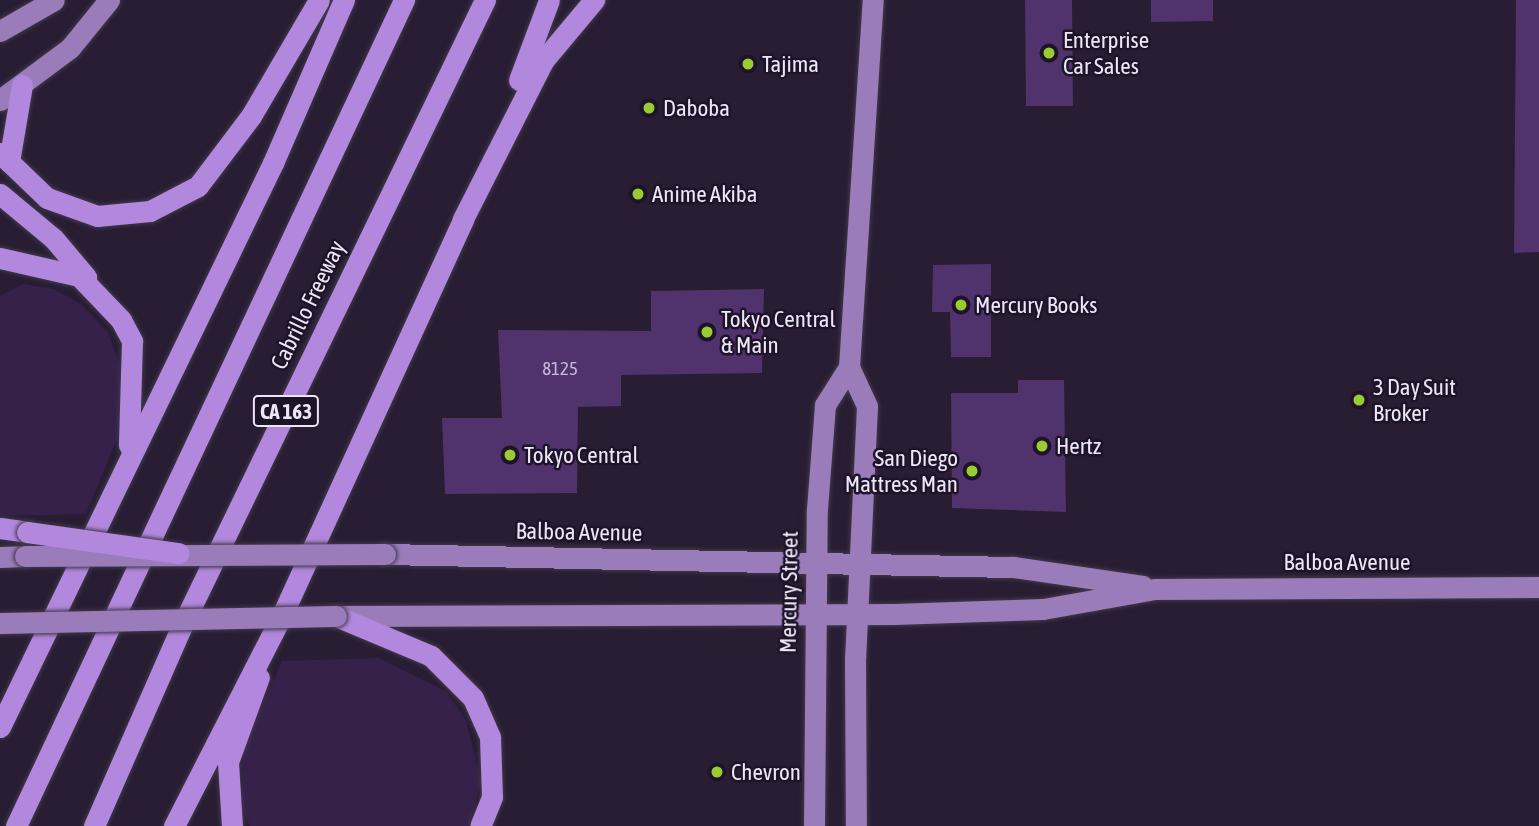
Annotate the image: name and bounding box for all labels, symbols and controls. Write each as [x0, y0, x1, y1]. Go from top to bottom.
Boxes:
place label: Enterprise Car Sales [1063, 26, 1149, 80]
marker: Enterprise Car Sales [1041, 45, 1057, 61]
place label: Tajima [762, 50, 819, 78]
marker: Tajima [740, 56, 756, 72]
place label: Daboba [663, 94, 730, 122]
marker: Daboba [641, 100, 657, 116]
place label: Anime Akiba [652, 180, 757, 208]
marker: Anime Akiba [630, 186, 646, 202]
street label: Cabrillo Freeway [265, 236, 351, 374]
place label: Mercury Books [975, 291, 1097, 319]
marker: Mercury Books [953, 297, 969, 313]
place label: Tokyo Central & Main [721, 305, 836, 359]
marker: Tokyo Central & Main [699, 324, 715, 340]
house number: 8125 [542, 358, 578, 380]
place label: 3 Day Suit Broker [1373, 373, 1456, 427]
marker: 3 Day Suit Broker [1351, 392, 1367, 408]
road number: CA 163 [253, 394, 319, 428]
place label: Hertz [1056, 432, 1101, 460]
marker: Hertz [1034, 438, 1050, 454]
place label: Tokyo Central [524, 441, 639, 469]
place label: San Diego Mattress Man [845, 444, 958, 498]
marker: Tokyo Central [502, 447, 518, 463]
marker: San Diego Mattress Man [964, 463, 980, 479]
street label: Balboa Avenue [515, 517, 643, 547]
street label: Mercury Street [774, 531, 804, 653]
street label: Balboa Avenue [1284, 548, 1410, 576]
place label: Chevron [731, 758, 801, 786]
marker: Chevron [709, 764, 725, 780]

